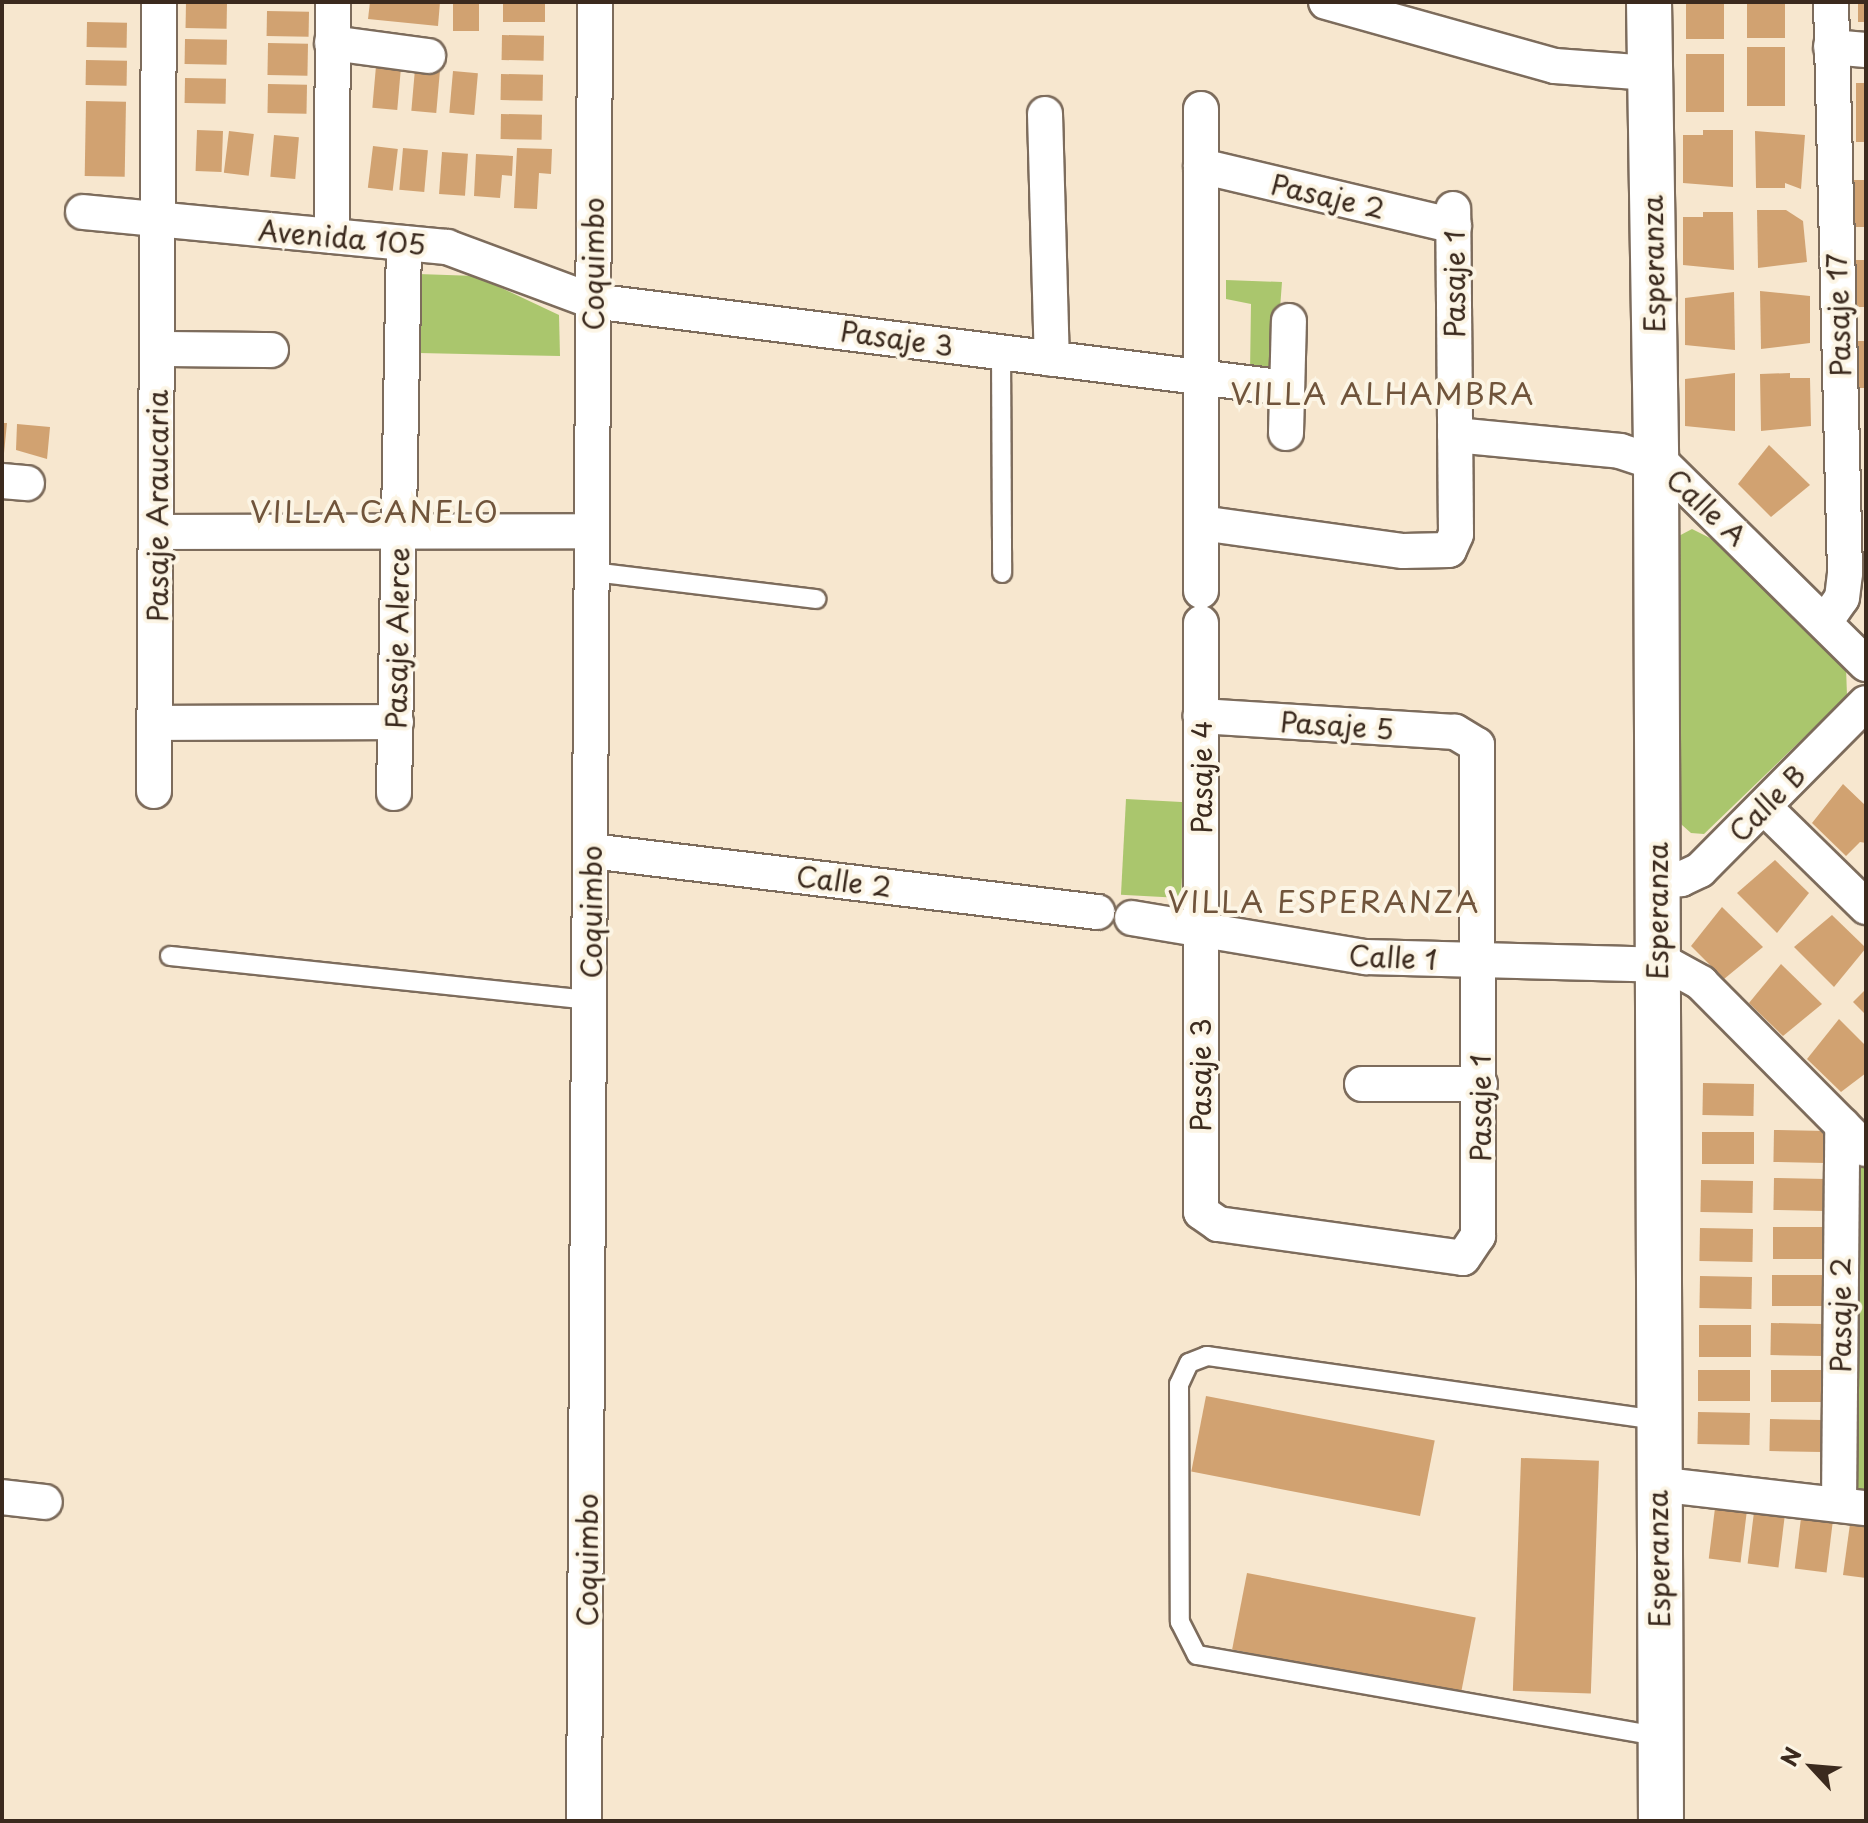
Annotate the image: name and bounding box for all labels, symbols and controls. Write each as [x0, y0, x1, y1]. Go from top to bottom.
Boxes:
street label: Pasaje 2 [1268, 167, 1388, 225]
street label: Esperanza [1635, 195, 1671, 333]
street label: Coquimbo [576, 197, 610, 331]
street label: Avenida 105 [257, 213, 427, 261]
street label: Pasaje 1 [1437, 230, 1471, 338]
street label: Pasaje 17 [1819, 253, 1857, 377]
street label: Pasaje 3 [838, 313, 956, 363]
district label: VILLA ALHAMBRA [1231, 375, 1535, 411]
street label: Pasaje Araucaria [140, 389, 174, 623]
street label: Calle A [1659, 461, 1755, 553]
district label: VILLA CANELO [251, 493, 499, 529]
street label: Pasaje Alerce [379, 547, 415, 729]
street label: Pasaje 5 [1279, 704, 1395, 746]
street label: Pasaje 4 [1184, 720, 1218, 834]
street label: Calle B [1721, 757, 1813, 849]
street label: Esperanza [1640, 842, 1674, 980]
street label: Coquimbo [574, 845, 608, 979]
street label: Calle 2 [794, 858, 894, 904]
district label: VILLA ESPERANZA [1168, 883, 1480, 919]
street label: Calle 1 [1347, 938, 1439, 976]
street label: Pasaje 3 [1183, 1018, 1217, 1132]
street label: Pasaje 1 [1463, 1054, 1497, 1162]
street label: Pasaje 2 [1823, 1257, 1857, 1373]
street label: Esperanza [1640, 1490, 1676, 1628]
street label: Coquimbo [570, 1493, 604, 1627]
north arrow [1772, 1727, 1852, 1807]
text: N [1771, 1741, 1809, 1771]

